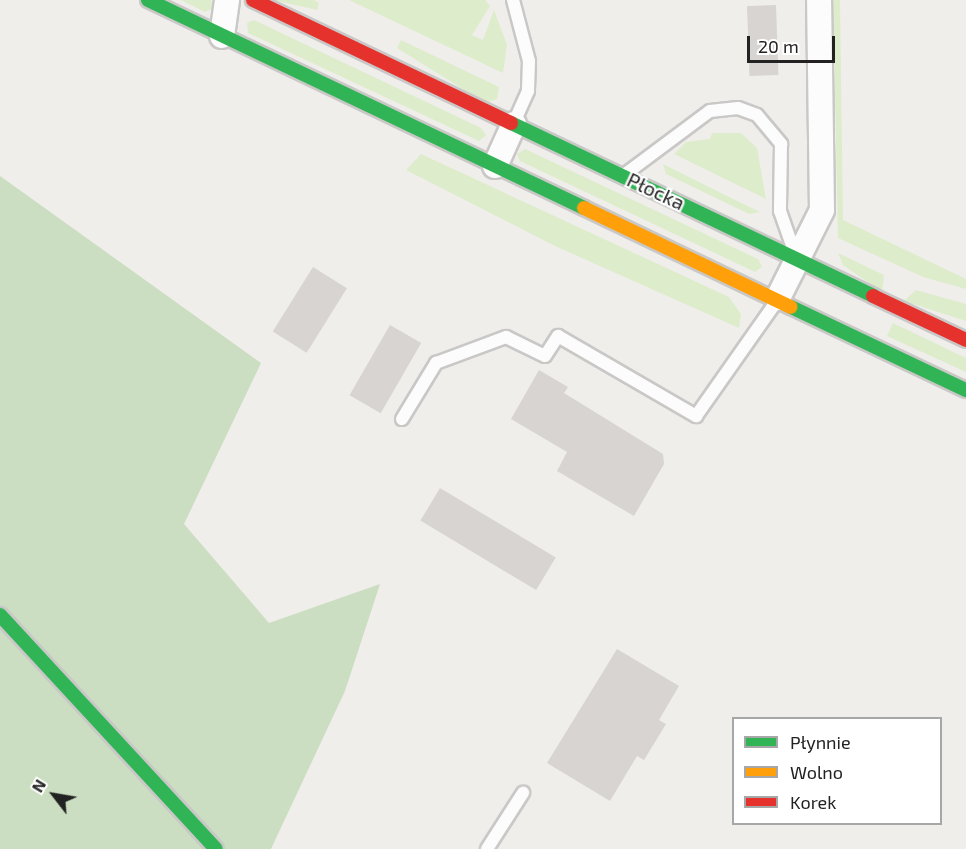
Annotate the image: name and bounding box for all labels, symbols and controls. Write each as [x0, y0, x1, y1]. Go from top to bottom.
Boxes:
scale bar [750, 24, 838, 62]
text: 20 m [758, 35, 799, 57]
street label: Płocka [623, 167, 689, 215]
legend [732, 717, 942, 825]
text: Płynnie [790, 731, 851, 753]
text: Wolno [790, 761, 843, 783]
north arrow [24, 765, 84, 825]
text: N [27, 776, 49, 795]
text: Korek [790, 791, 836, 813]

